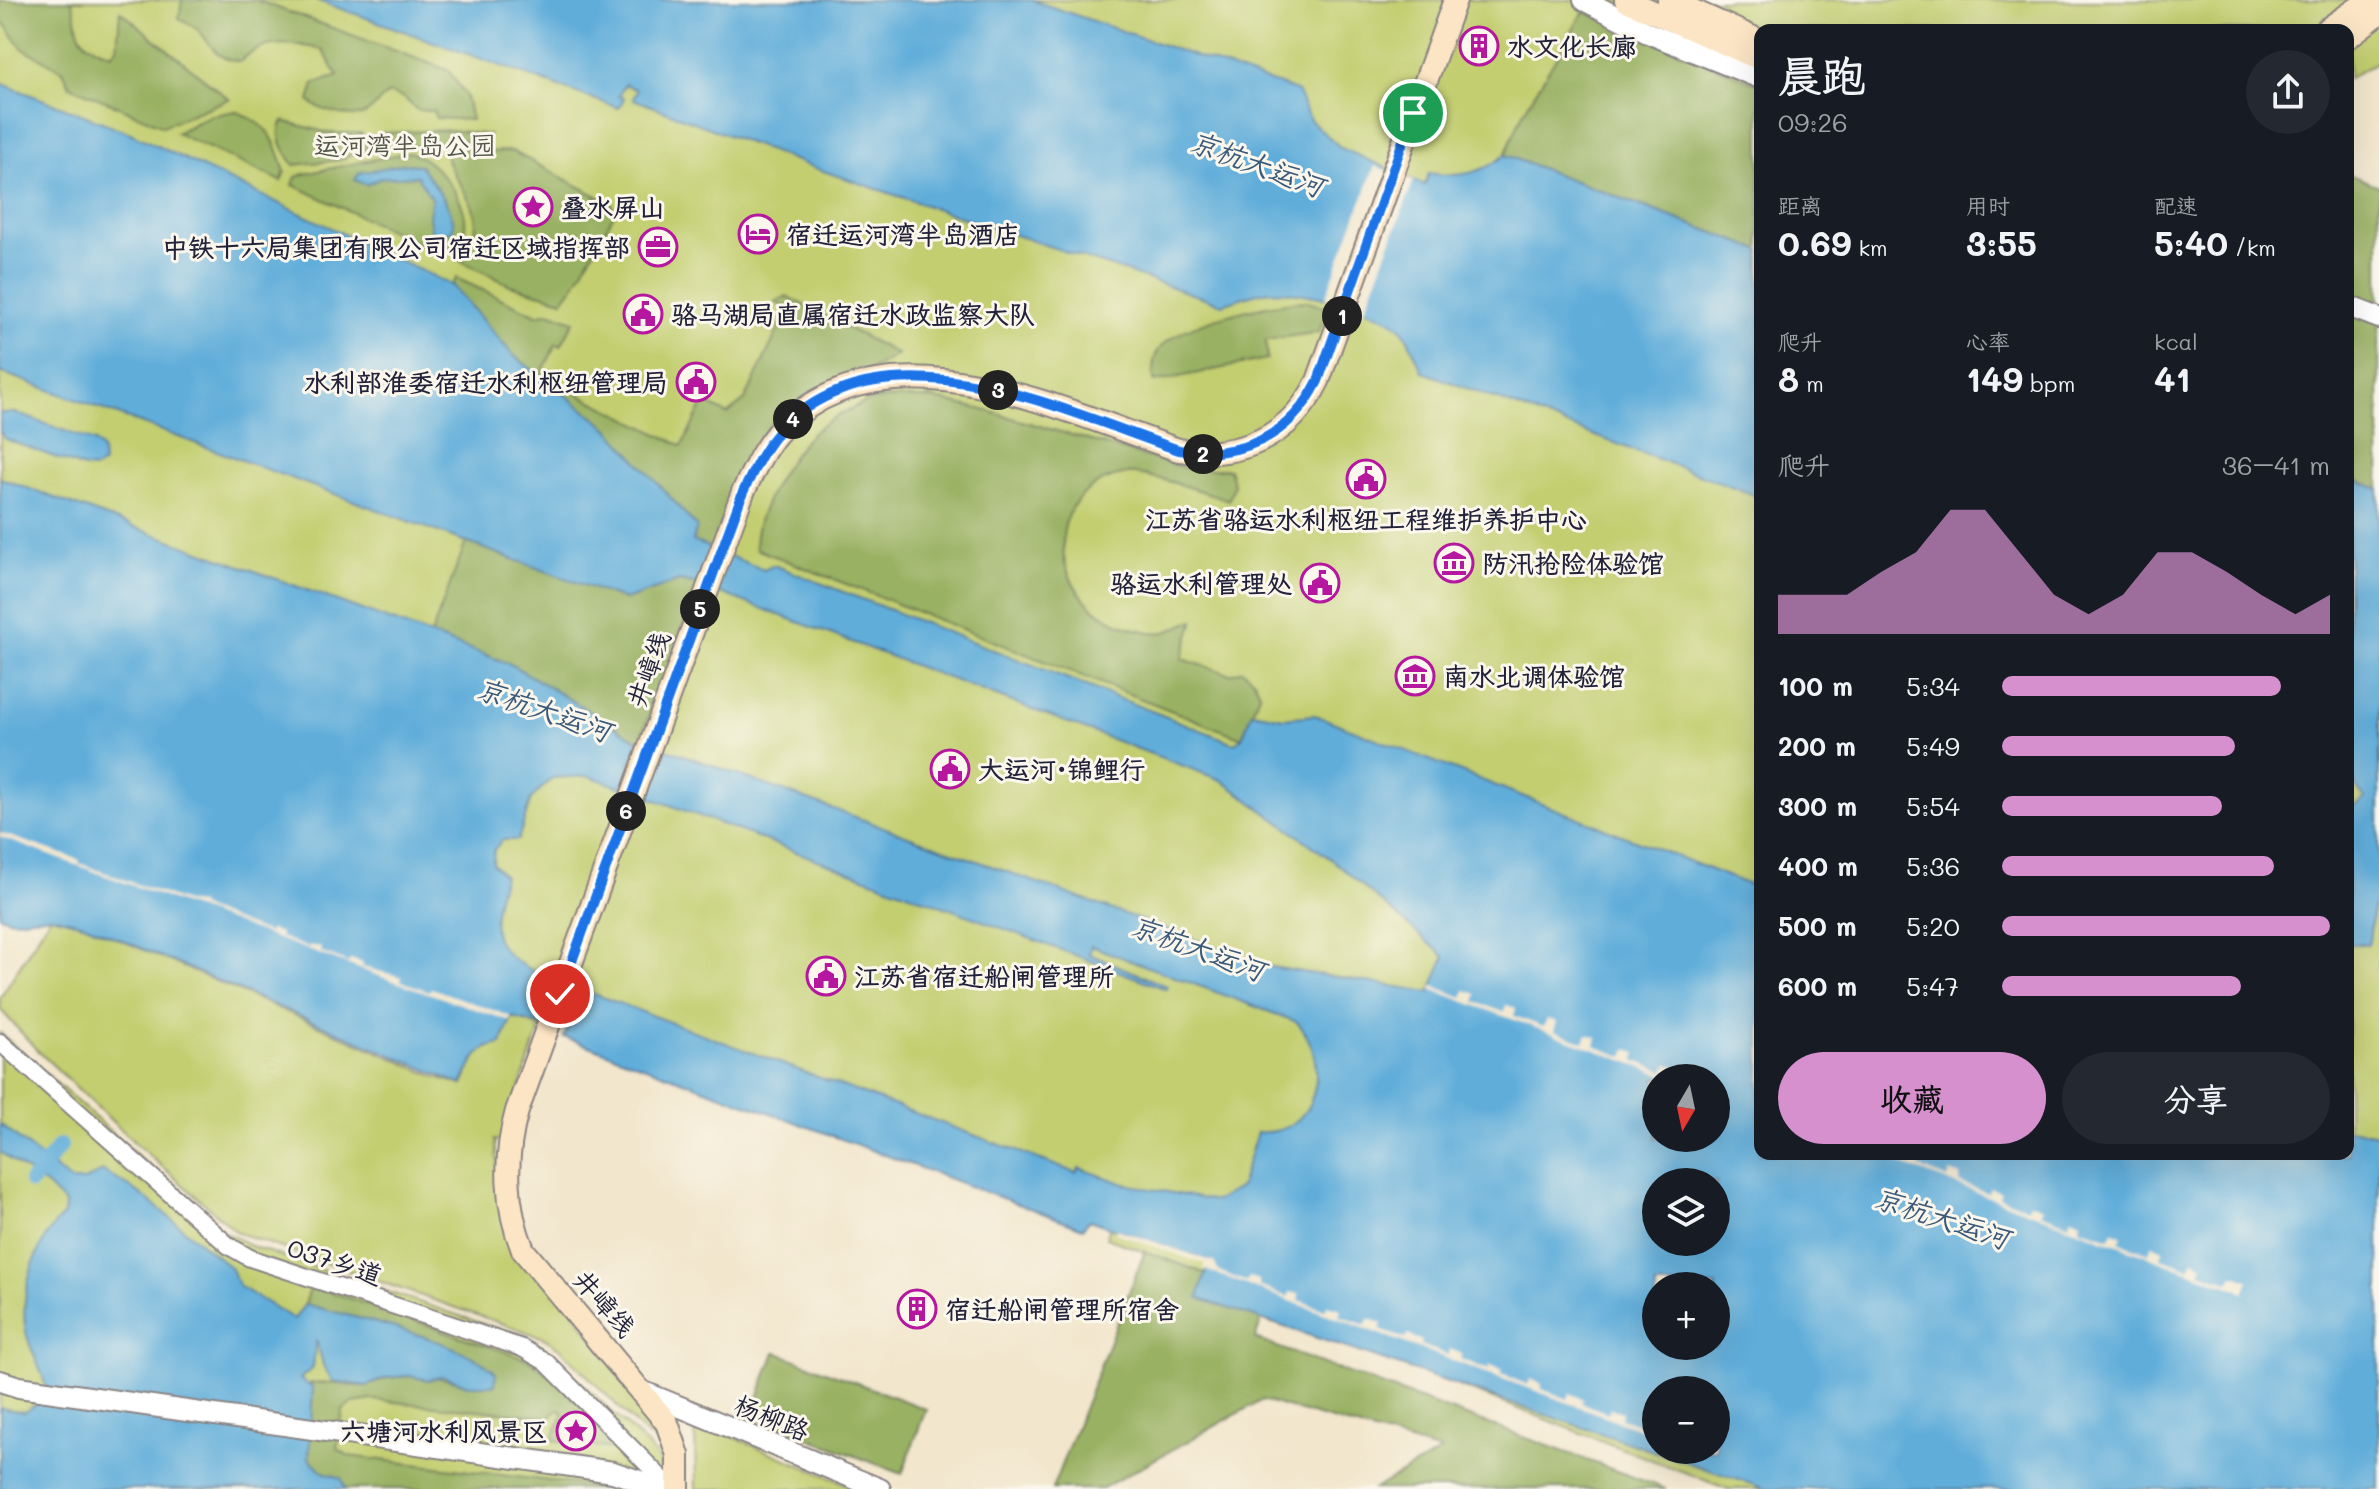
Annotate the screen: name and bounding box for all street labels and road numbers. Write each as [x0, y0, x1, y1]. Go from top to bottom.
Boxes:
street label: 井嶂线 [619, 627, 677, 711]
street label: 037乡道 [283, 1230, 387, 1292]
street label: 井嶂线 [567, 1262, 643, 1344]
street label: 杨柳路 [729, 1387, 815, 1447]

